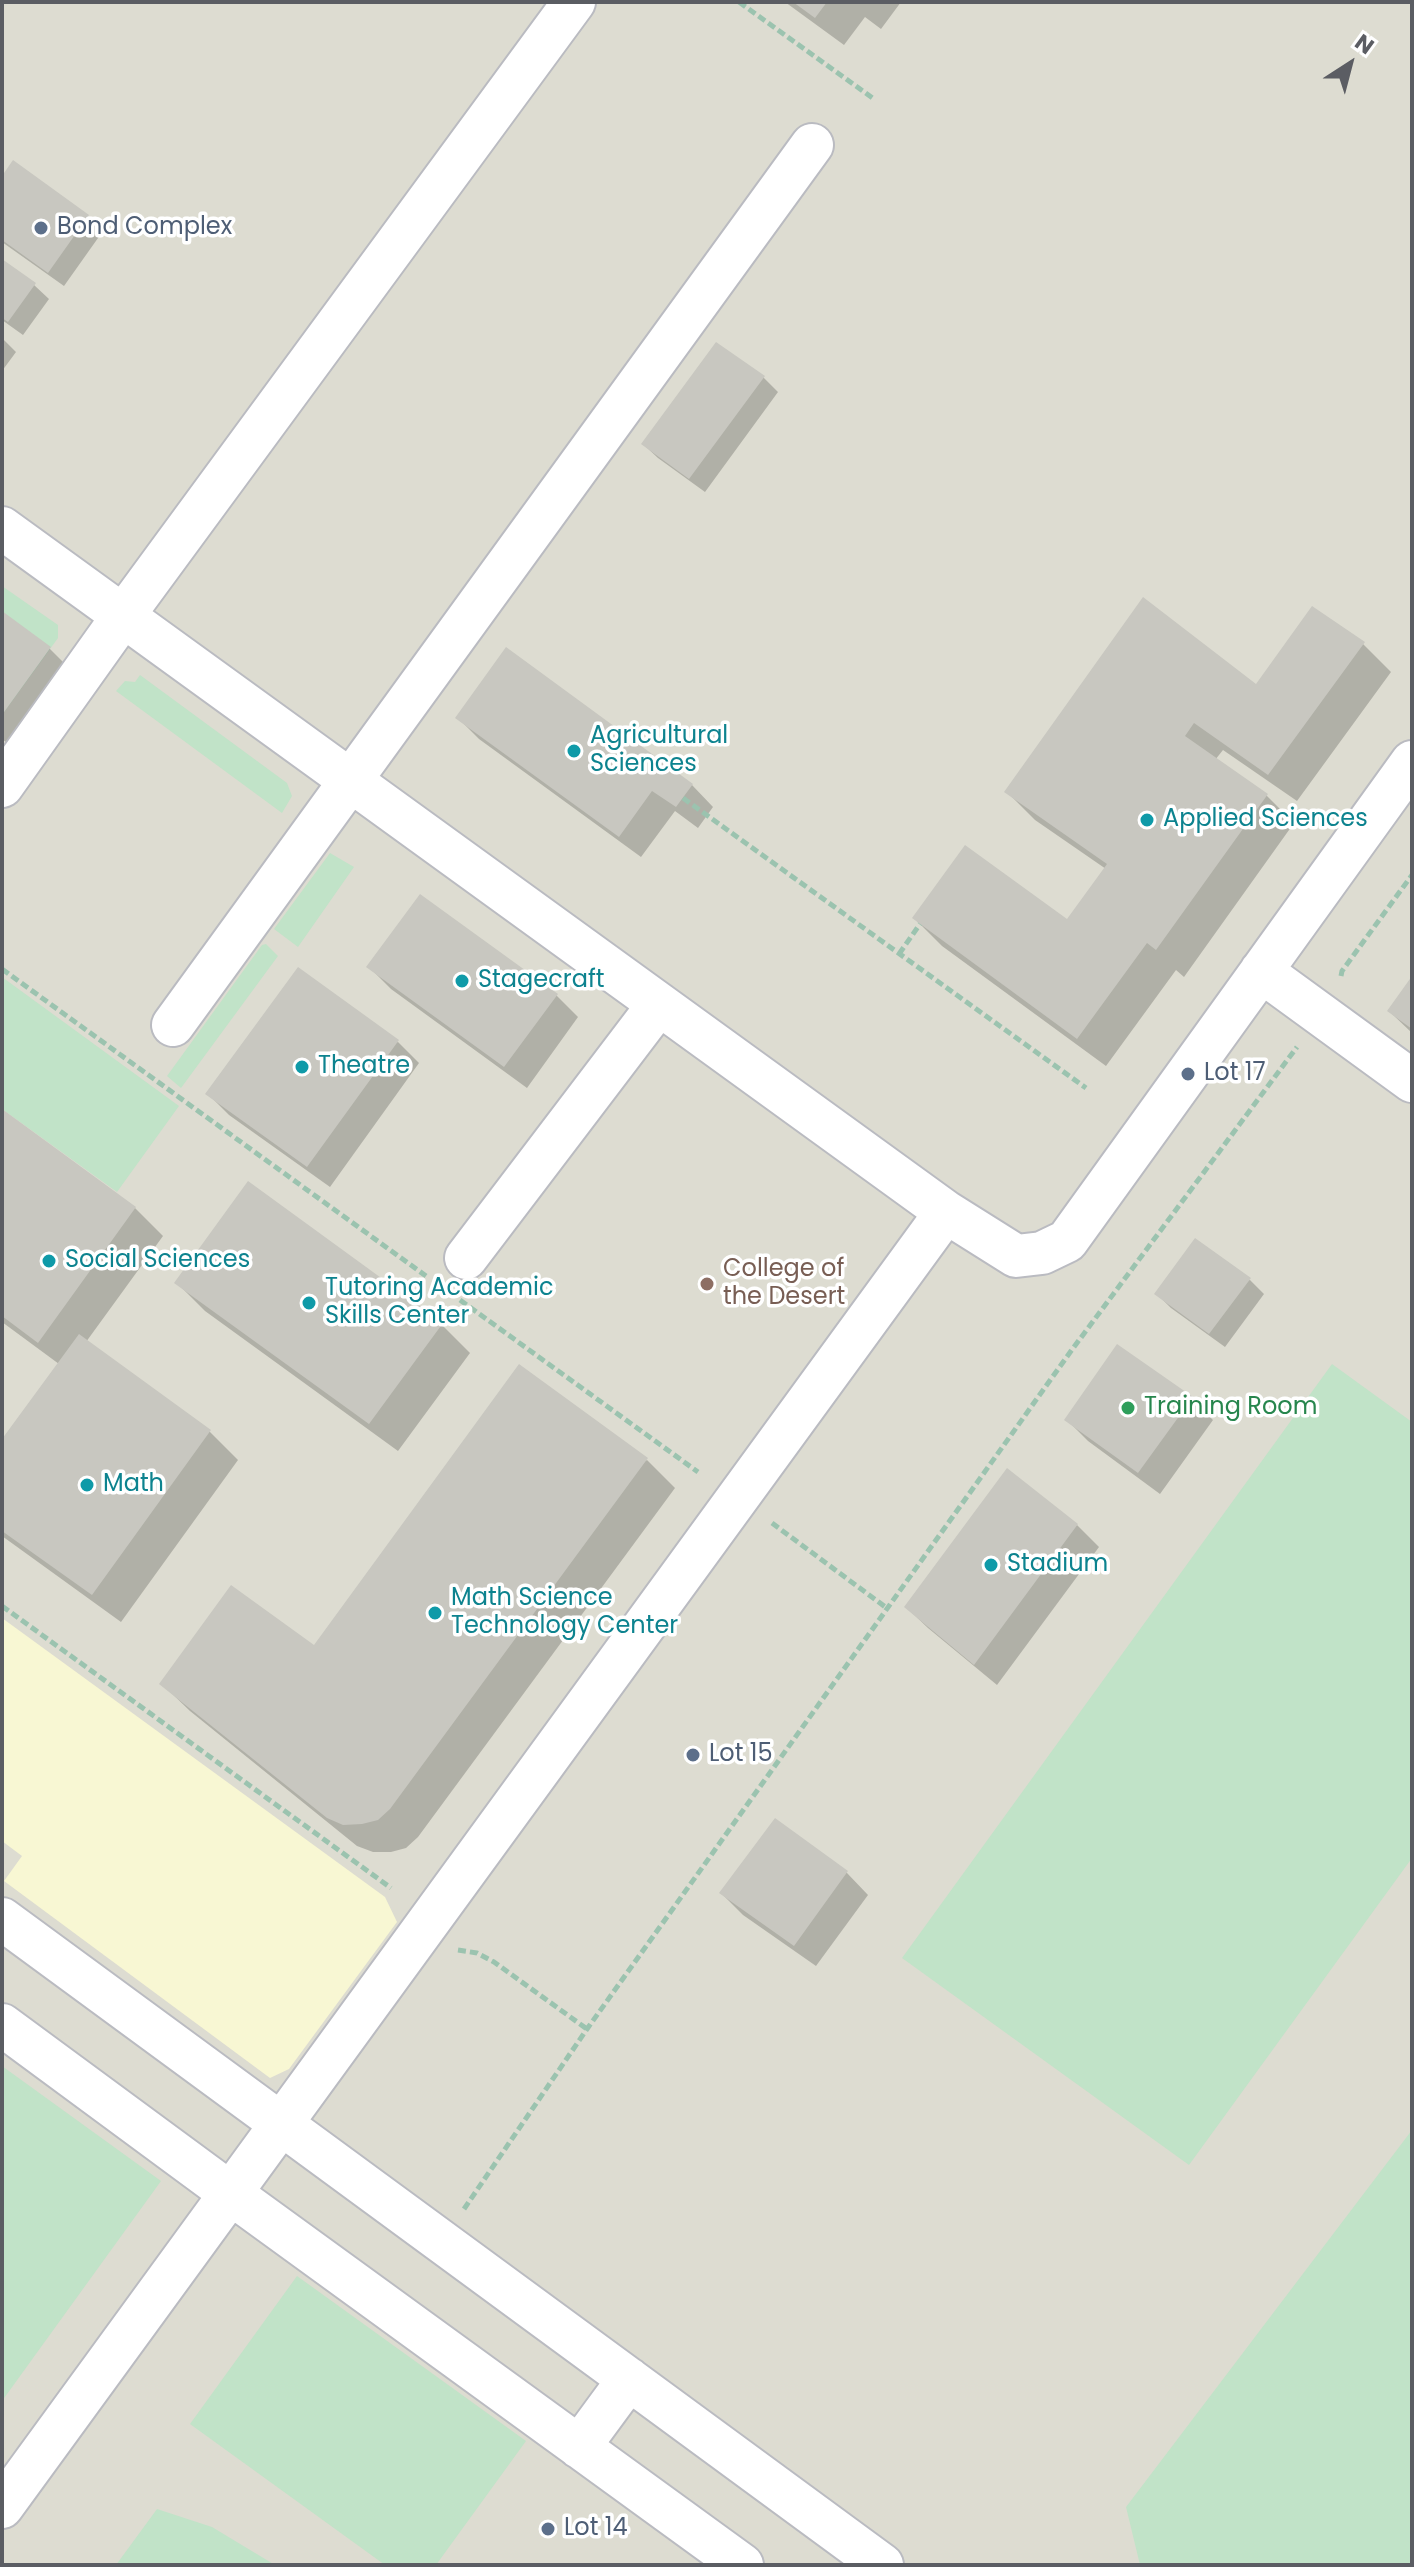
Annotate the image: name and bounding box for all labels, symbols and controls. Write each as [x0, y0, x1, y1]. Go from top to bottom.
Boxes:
north arrow [1310, 24, 1390, 104]
text: N [1349, 27, 1380, 62]
place label: Bond Complex [57, 214, 232, 242]
marker: Bond Complex [32, 219, 50, 237]
place label: Agricultural Sciences [590, 723, 728, 779]
marker: Agricultural Sciences [565, 742, 583, 760]
place label: Applied Sciences [1163, 806, 1368, 834]
marker: Applied Sciences [1138, 811, 1156, 829]
place label: Stagecraft [478, 967, 605, 995]
marker: Stagecraft [453, 972, 471, 990]
place label: Theatre [318, 1053, 410, 1081]
marker: Theatre [293, 1058, 311, 1076]
place label: Lot 17 [1204, 1060, 1266, 1088]
marker: Lot 17 [1179, 1065, 1197, 1083]
place label: Social Sciences [65, 1247, 250, 1275]
marker: Social Sciences [40, 1252, 58, 1270]
place label: College of the Desert [723, 1256, 845, 1312]
place label: Tutoring Academic Skills Center [325, 1275, 554, 1331]
marker: College of the Desert [698, 1275, 716, 1293]
marker: Tutoring Academic Skills Center [300, 1294, 318, 1312]
place label: Training Room [1144, 1394, 1317, 1422]
marker: Training Room [1119, 1399, 1137, 1417]
place label: Math [103, 1471, 164, 1499]
marker: Math [78, 1476, 96, 1494]
place label: Stadium [1007, 1551, 1108, 1579]
marker: Stadium [982, 1556, 1000, 1574]
place label: Math Science Technology Center [451, 1585, 678, 1641]
marker: Math Science Technology Center [426, 1604, 444, 1622]
place label: Lot 15 [709, 1741, 773, 1769]
marker: Lot 15 [684, 1746, 702, 1764]
place label: Lot 14 [564, 2515, 628, 2543]
marker: Lot 14 [539, 2520, 557, 2538]

